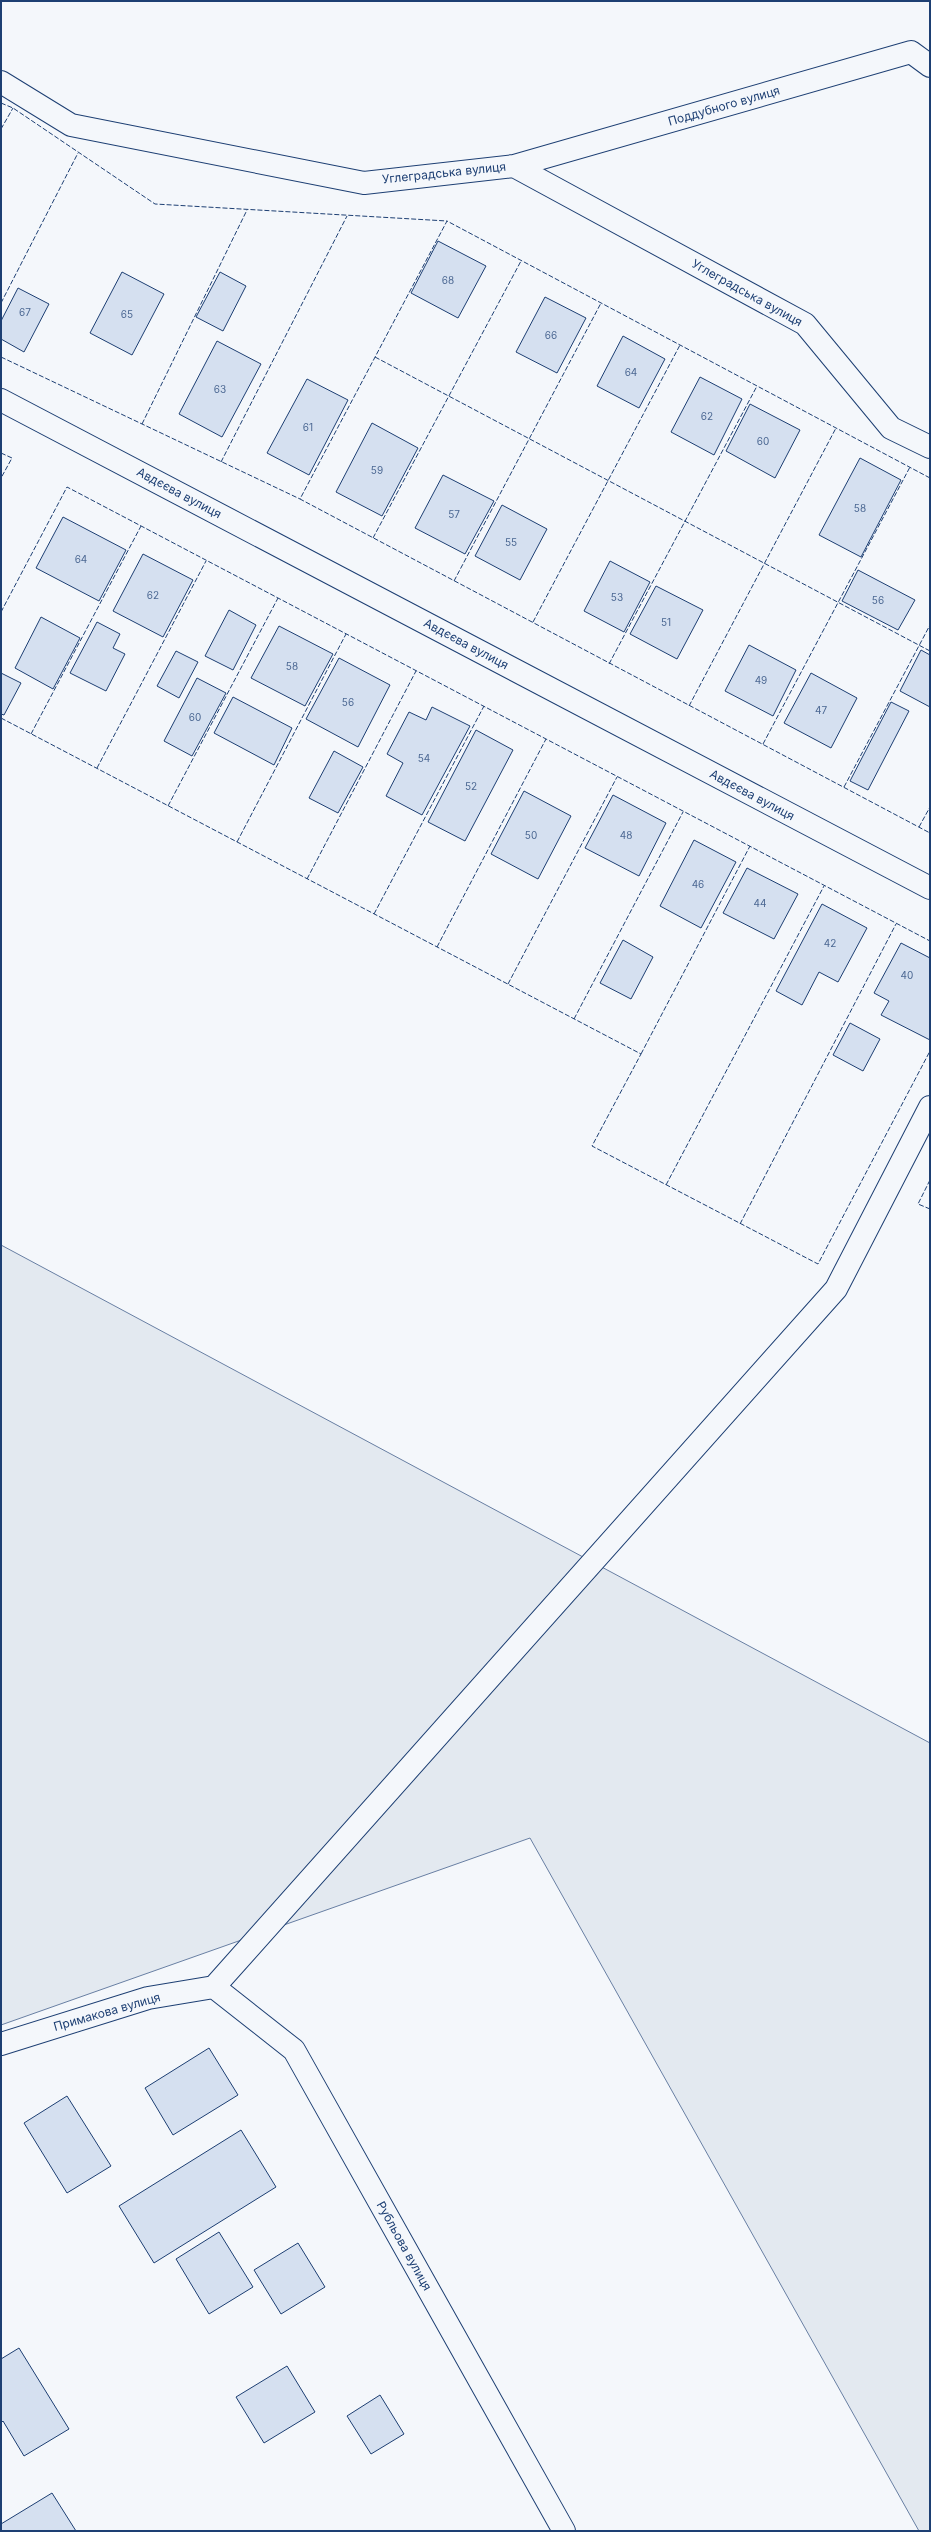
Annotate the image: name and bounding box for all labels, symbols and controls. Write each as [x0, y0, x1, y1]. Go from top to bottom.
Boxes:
street label: Поддубного вулиця [666, 82, 782, 129]
street label: Углеградська вулиця [381, 159, 507, 186]
street label: Углеградська вулиця [689, 256, 805, 329]
house number: 68 [442, 274, 454, 286]
house number: 67 [19, 306, 31, 318]
house number: 65 [121, 308, 133, 320]
house number: 66 [545, 329, 557, 341]
house number: 64 [625, 366, 637, 378]
house number: 63 [214, 383, 226, 395]
house number: 62 [701, 410, 713, 422]
house number: 61 [303, 421, 313, 433]
house number: 60 [757, 435, 769, 447]
street label: Авдєєва вулиця [134, 464, 224, 521]
house number: 59 [371, 464, 383, 476]
house number: 58 [854, 502, 866, 514]
house number: 57 [448, 508, 460, 520]
house number: 55 [505, 536, 517, 548]
house number: 64 [75, 553, 87, 565]
house number: 62 [147, 589, 159, 601]
house number: 53 [611, 591, 623, 603]
house number: 56 [872, 594, 884, 606]
street label: Авдєєва вулиця [421, 615, 511, 672]
house number: 51 [661, 616, 671, 628]
house number: 58 [286, 660, 298, 672]
house number: 49 [755, 674, 767, 686]
house number: 56 [342, 696, 354, 708]
house number: 47 [815, 704, 827, 716]
house number: 60 [189, 711, 201, 723]
house number: 54 [418, 752, 430, 764]
street label: Авдєєва вулиця [707, 766, 797, 823]
house number: 52 [465, 780, 477, 792]
house number: 50 [525, 829, 537, 841]
house number: 48 [620, 829, 632, 841]
house number: 46 [692, 878, 704, 890]
house number: 44 [754, 897, 766, 909]
house number: 42 [824, 937, 836, 949]
house number: 40 [901, 969, 913, 981]
street label: Примакова вулиця [52, 1989, 162, 2034]
street label: Рубльова вулиця [374, 2198, 435, 2293]

